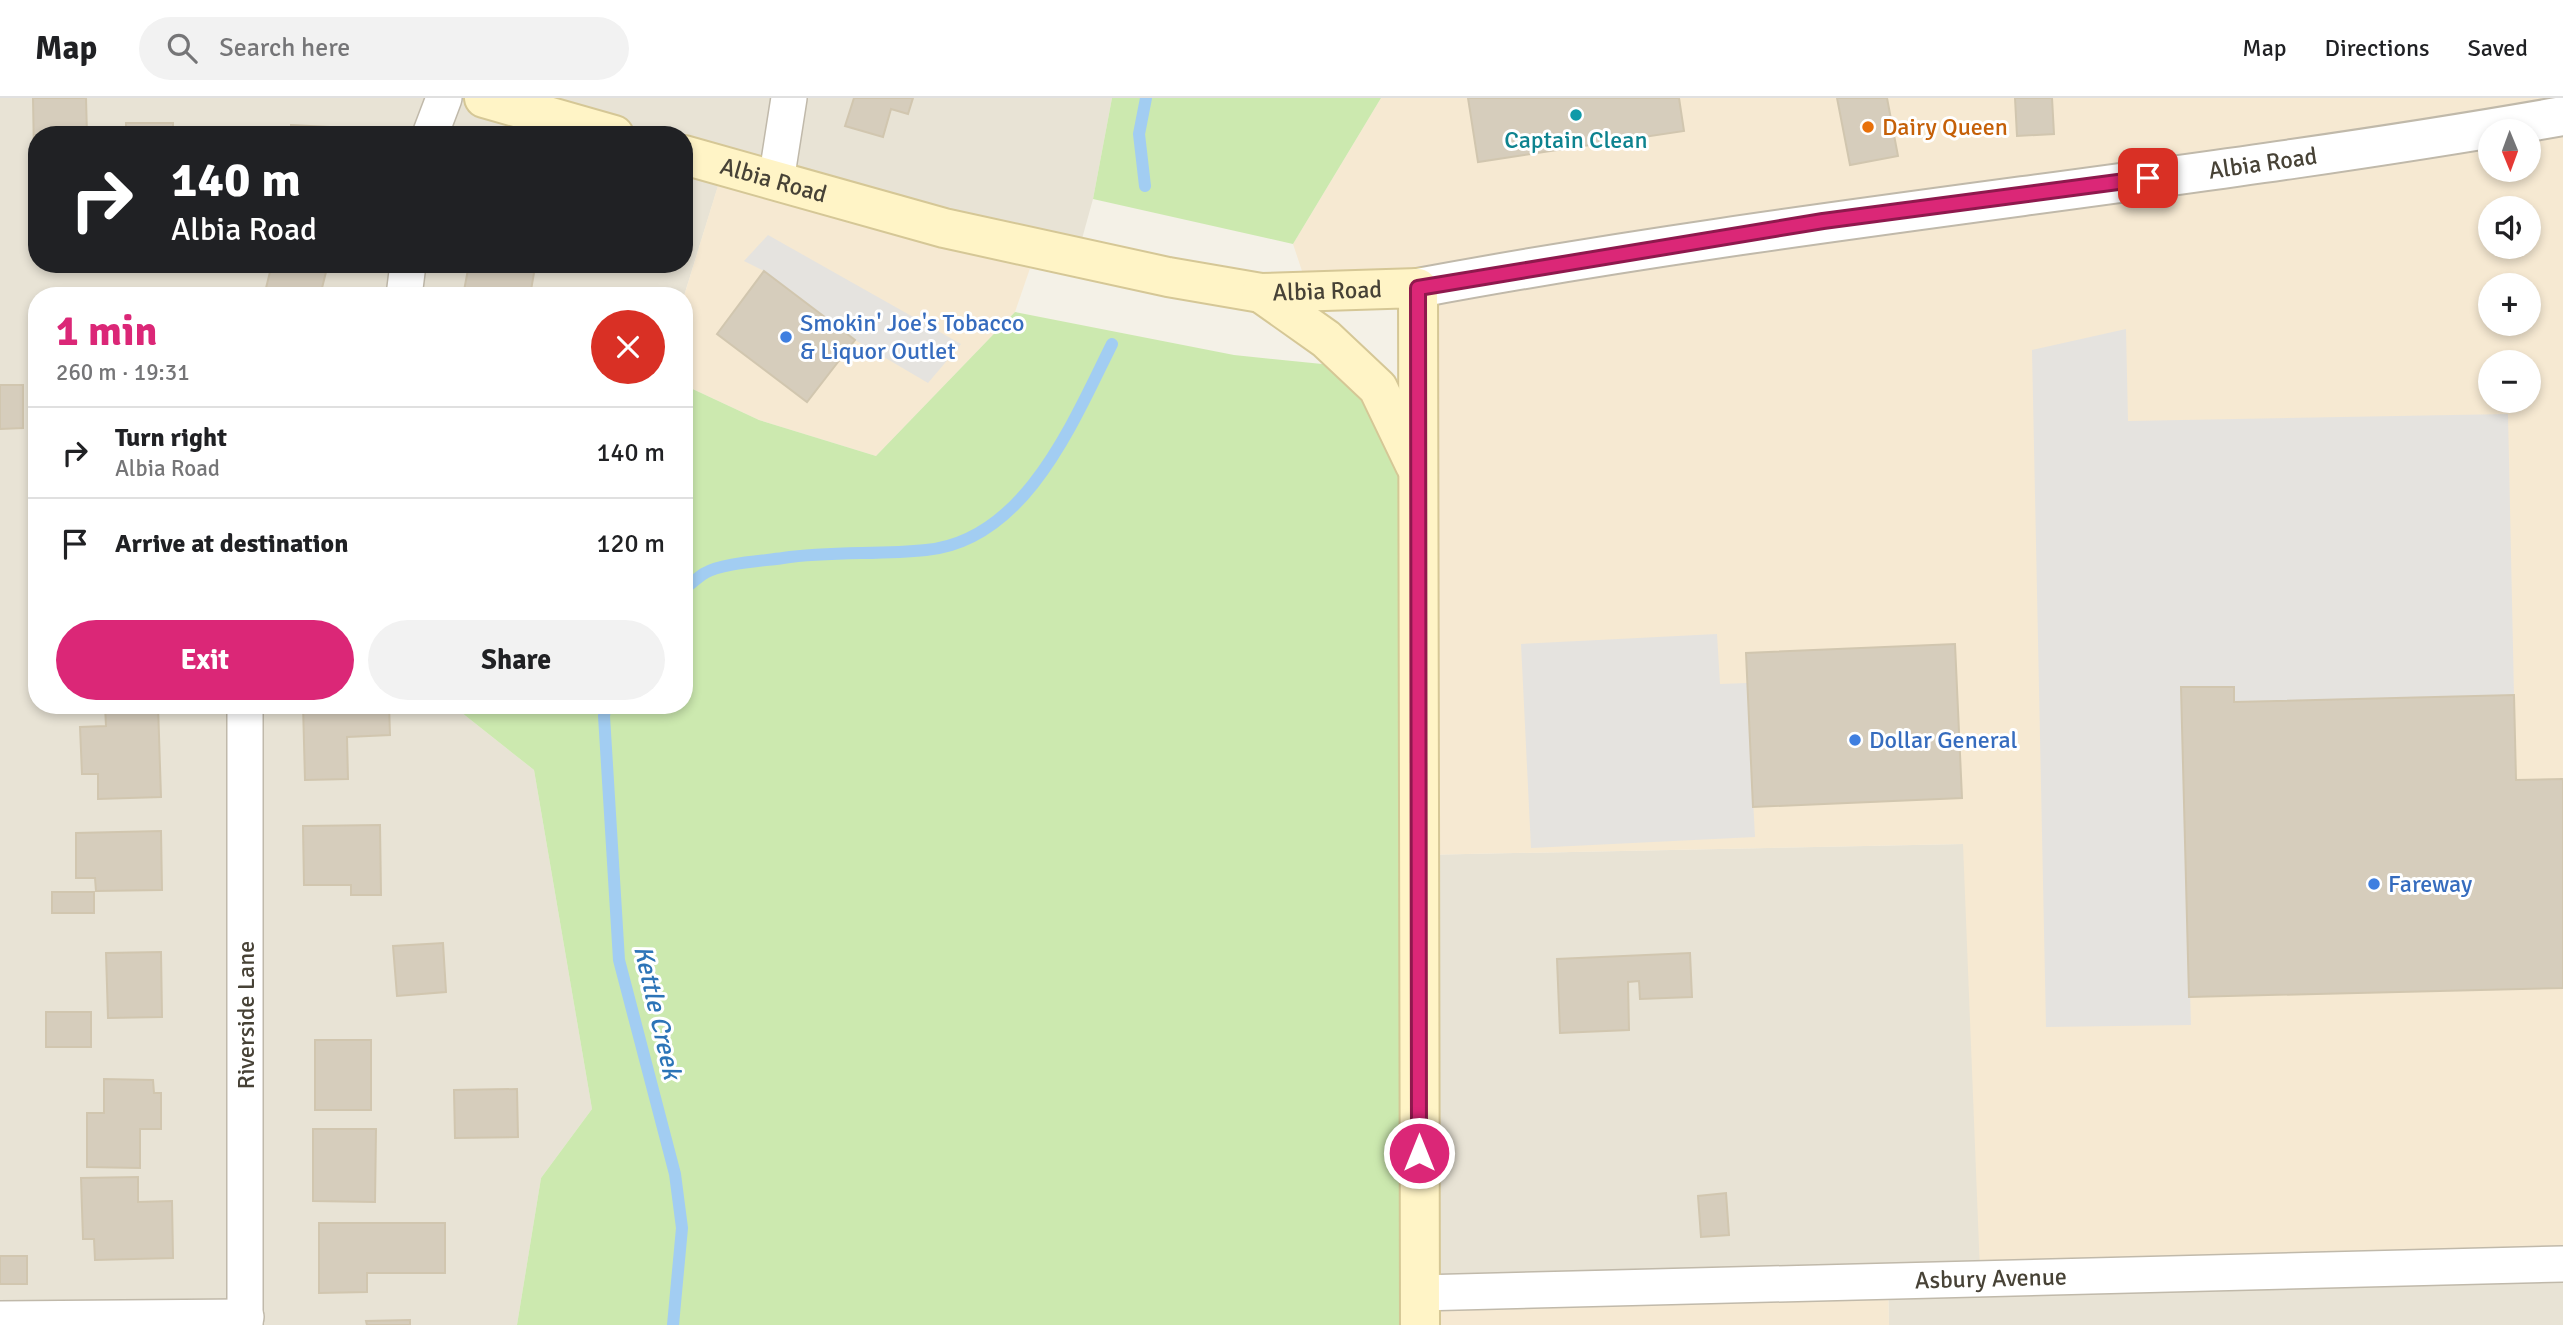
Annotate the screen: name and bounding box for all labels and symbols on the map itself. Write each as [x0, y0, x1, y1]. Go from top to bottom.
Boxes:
marker: Captain Clean [1568, 107, 1584, 123]
place label: Dairy Queen [1882, 112, 2008, 142]
marker: Dairy Queen [1860, 119, 1876, 135]
north arrow [2478, 119, 2541, 182]
place label: Captain Clean [1504, 125, 1648, 155]
street label: Albia Road [2206, 141, 2319, 186]
pin [2118, 148, 2178, 208]
street label: Albia Road [717, 151, 830, 209]
street label: Albia Road [1272, 274, 1382, 308]
place label: Smokin' Joe's Tobacco & Liquor Outlet [800, 308, 1024, 366]
marker: Smokin' Joe's Tobacco & Liquor Outlet [778, 329, 794, 345]
place label: Dollar General [1869, 725, 2018, 755]
marker: Dollar General [1847, 732, 1863, 748]
place label: Fareway [2388, 869, 2472, 899]
marker: Fareway [2366, 876, 2382, 892]
street label: Riverside Lane [231, 941, 261, 1089]
water label: Kettle Creek [626, 942, 688, 1084]
position arrow [1382, 1116, 1456, 1190]
street label: Asbury Avenue [1914, 1262, 2067, 1295]

